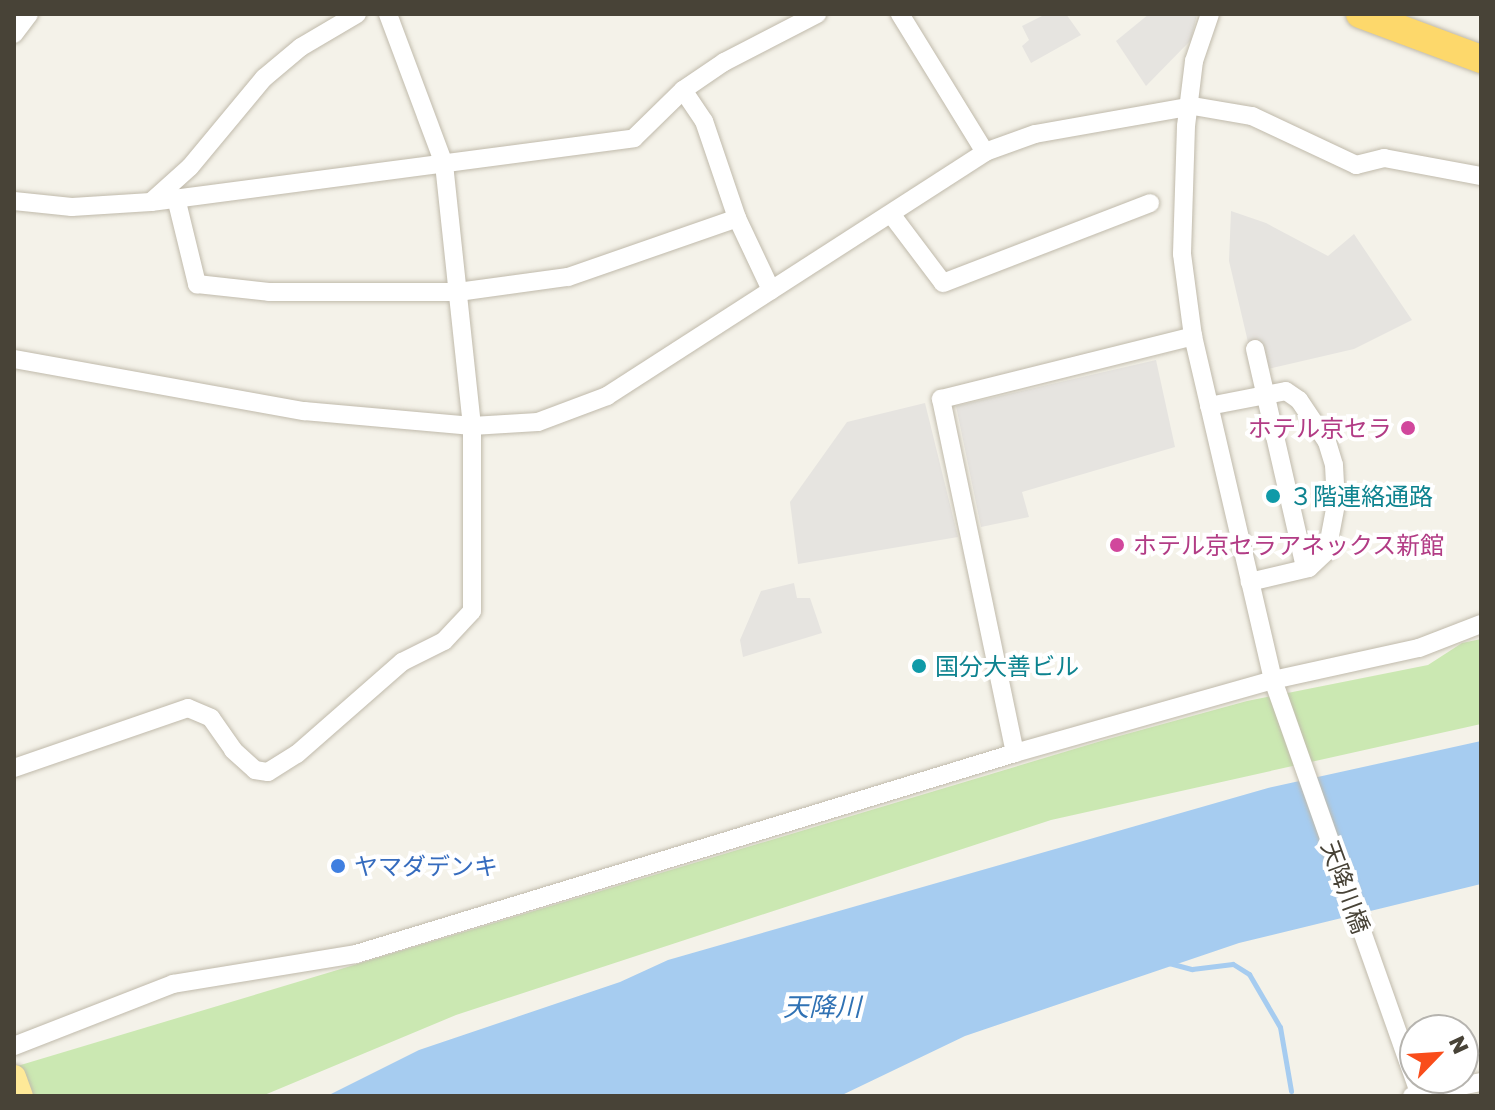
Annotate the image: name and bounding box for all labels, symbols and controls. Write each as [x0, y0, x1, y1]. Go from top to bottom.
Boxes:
place label: ホテル京セラ [1248, 414, 1392, 442]
marker: ホテル京セラ [1399, 419, 1417, 437]
place label: ３階連絡通路 [1289, 482, 1433, 510]
marker: ３階連絡通路 [1264, 487, 1282, 505]
place label: ホテル京セラアネックス新館 [1133, 531, 1445, 559]
marker: ホテル京セラアネックス新館 [1108, 536, 1126, 554]
place label: 国分大善ビル [935, 652, 1079, 680]
marker: 国分大善ビル [910, 657, 928, 675]
street label: 天降川橋 [1316, 837, 1376, 937]
place label: ヤマダデンキ [354, 852, 498, 880]
marker: ヤマダデンキ [329, 857, 347, 875]
water label: 天降川 [783, 991, 861, 1023]
north arrow [1399, 1014, 1479, 1094]
text: N [1444, 1031, 1475, 1058]

